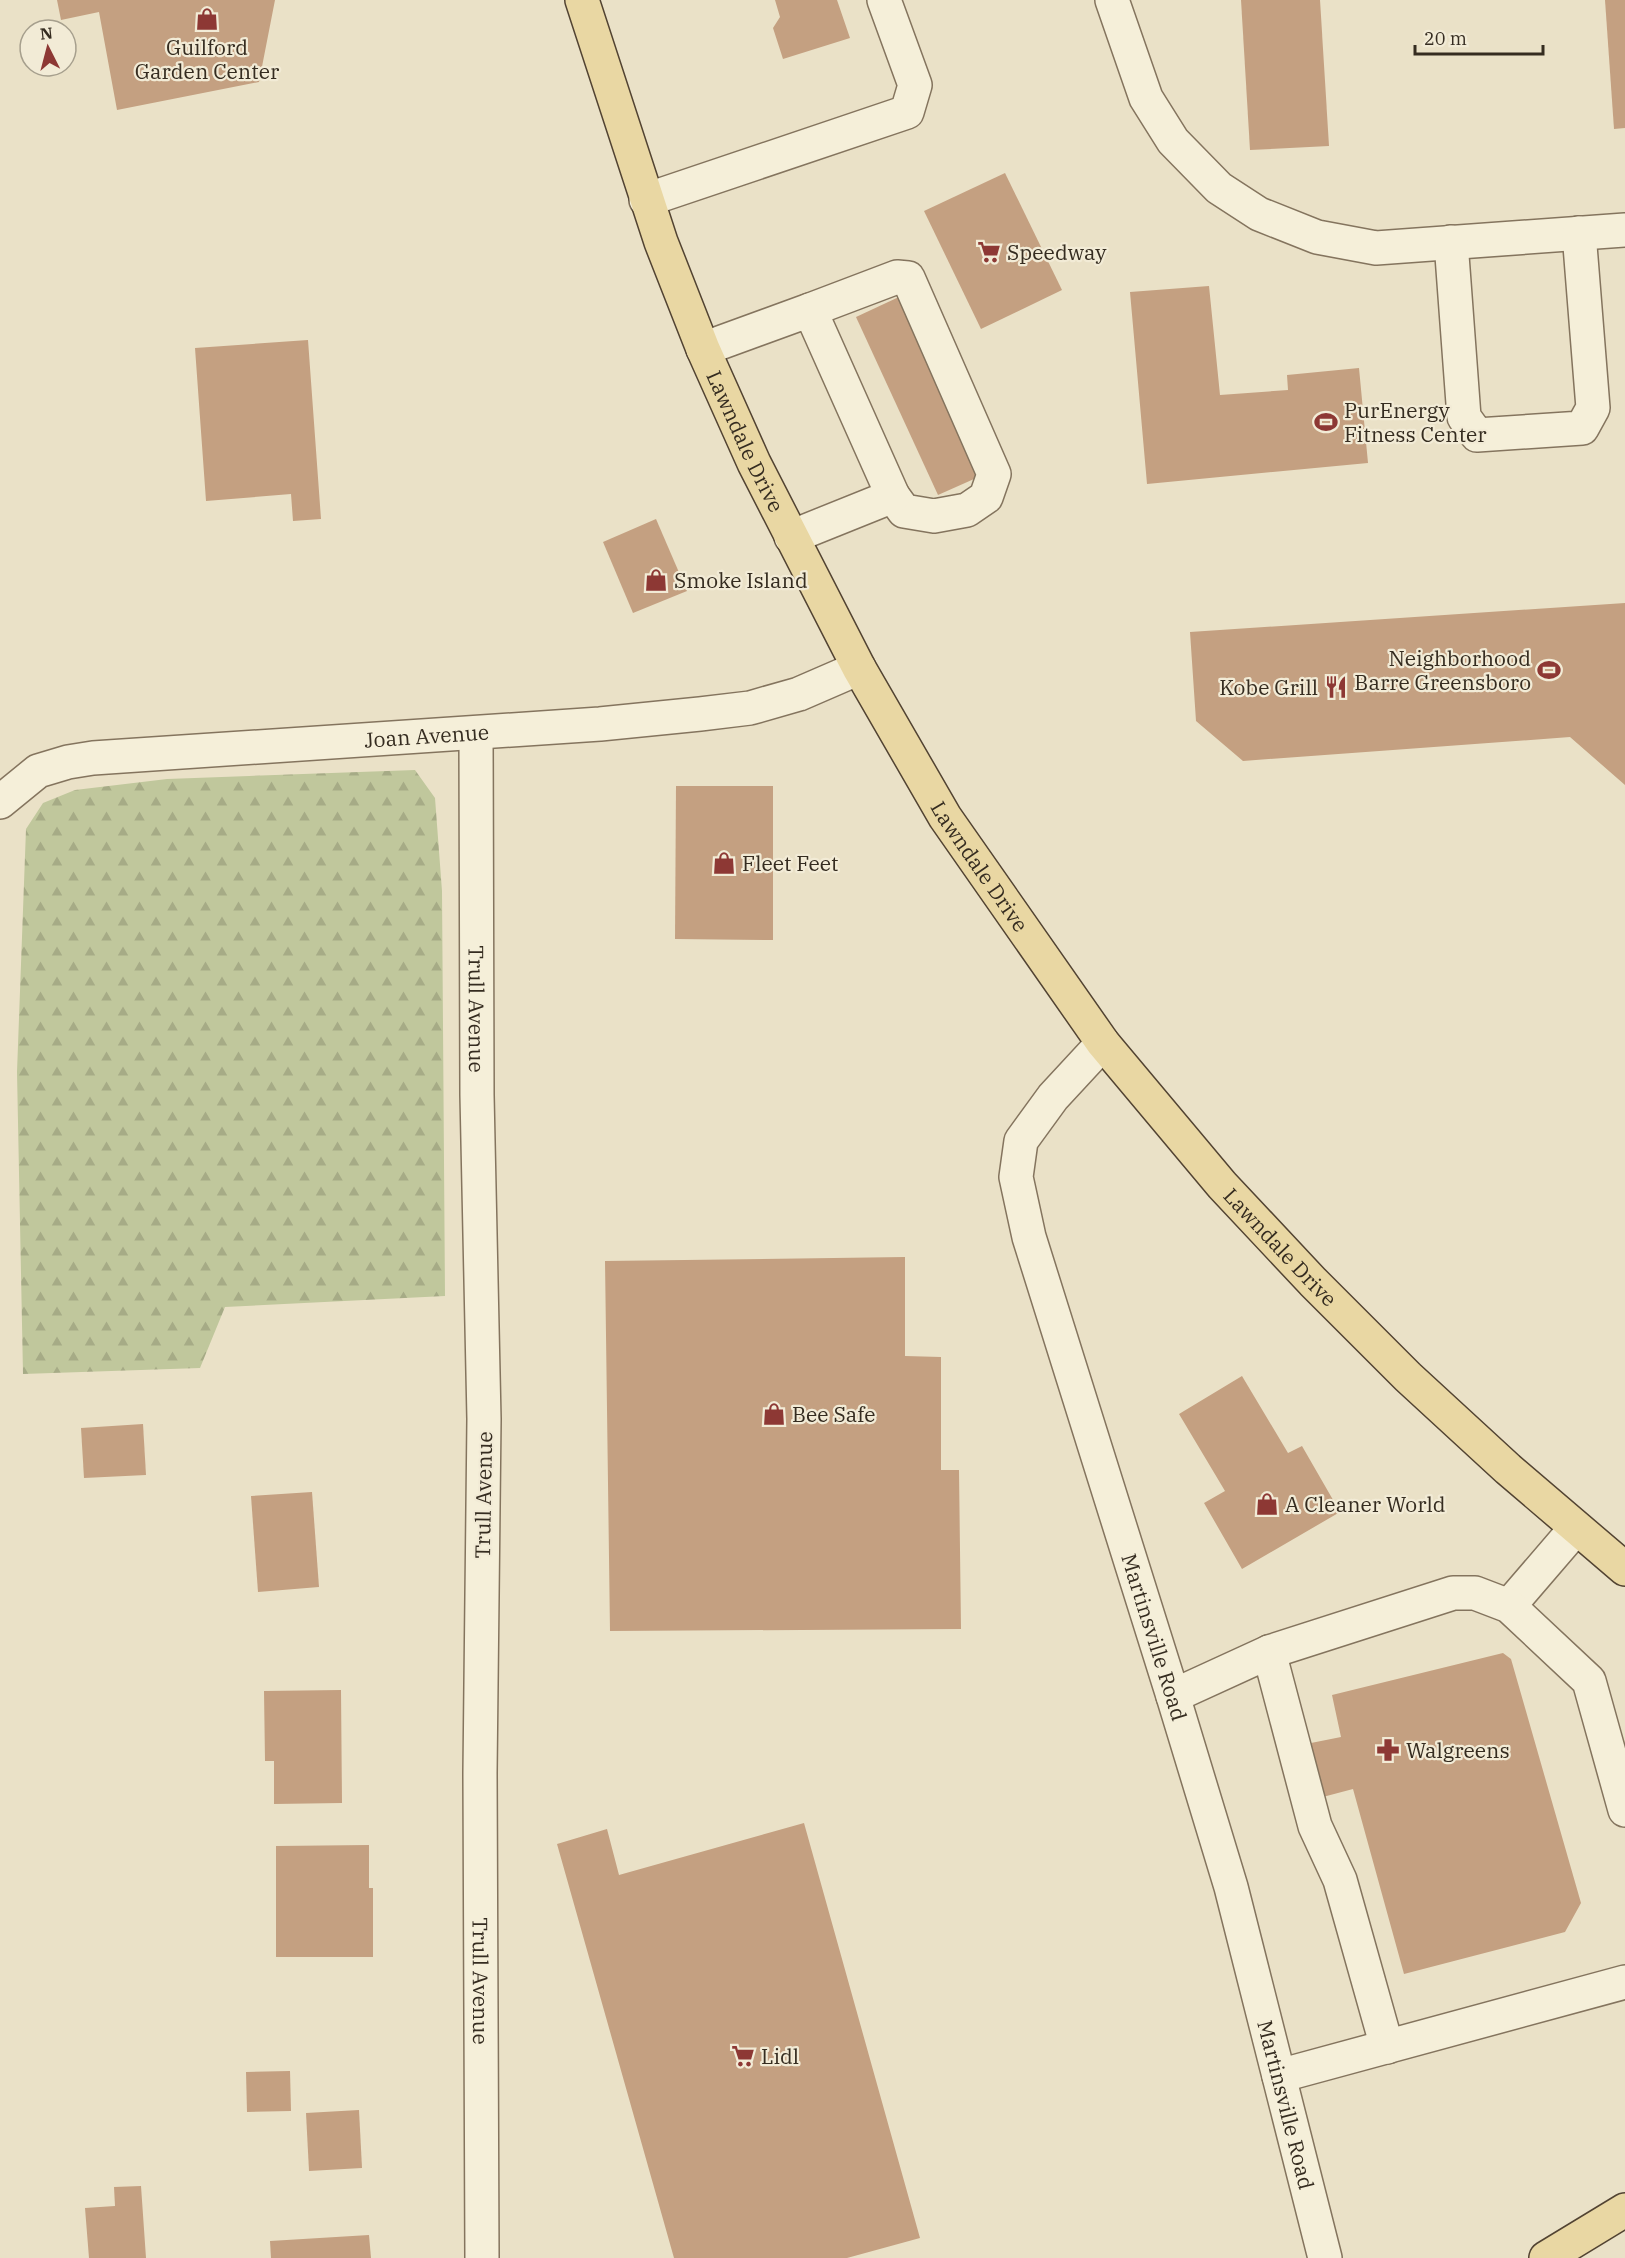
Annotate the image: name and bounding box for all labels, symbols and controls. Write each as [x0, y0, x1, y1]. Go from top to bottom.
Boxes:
shop icon: Guilford Garden Center [194, 6, 220, 32]
north arrow [18, 18, 78, 78]
scale bar [1415, 18, 1542, 56]
text: N [39, 22, 54, 44]
text: 20 m [1424, 27, 1467, 50]
place label: Guilford Garden Center [135, 33, 280, 85]
place label: Speedway [1007, 238, 1107, 266]
supermarket icon: Speedway [976, 239, 1002, 265]
street label: Lawndale Drive [700, 366, 791, 517]
place label: PurEnergy Fitness Center [1344, 396, 1487, 448]
sports icon: PurEnergy Fitness Center [1313, 409, 1339, 435]
place label: Smoke Island [674, 566, 808, 594]
shop icon: Smoke Island [643, 567, 669, 593]
place label: Neighborhood Barre Greensboro [1354, 644, 1531, 696]
sports icon: Neighborhood Barre Greensboro [1536, 657, 1562, 683]
place label: Kobe Grill [1219, 673, 1318, 701]
restaurant icon: Kobe Grill [1323, 674, 1349, 700]
street label: Joan Avenue [363, 717, 490, 754]
street label: Lawndale Drive [925, 796, 1035, 937]
place label: Fleet Feet [742, 849, 838, 877]
shop icon: Fleet Feet [711, 850, 737, 876]
street label: Trull Avenue [463, 945, 491, 1073]
street label: Lawndale Drive [1218, 1182, 1343, 1312]
place label: Bee Safe [792, 1400, 875, 1428]
shop icon: Bee Safe [761, 1401, 787, 1427]
street label: Trull Avenue [468, 1431, 498, 1559]
place label: A Cleaner World [1285, 1490, 1446, 1518]
shop icon: A Cleaner World [1254, 1491, 1280, 1517]
street label: Martinsville Road [1115, 1550, 1194, 1724]
place label: Walgreens [1406, 1736, 1510, 1764]
pharmacy icon: Walgreens [1375, 1737, 1401, 1763]
street label: Trull Avenue [467, 1917, 495, 2045]
street label: Martinsville Road [1251, 2017, 1321, 2193]
place label: Lidl [761, 2042, 799, 2070]
supermarket icon: Lidl [730, 2043, 756, 2069]

